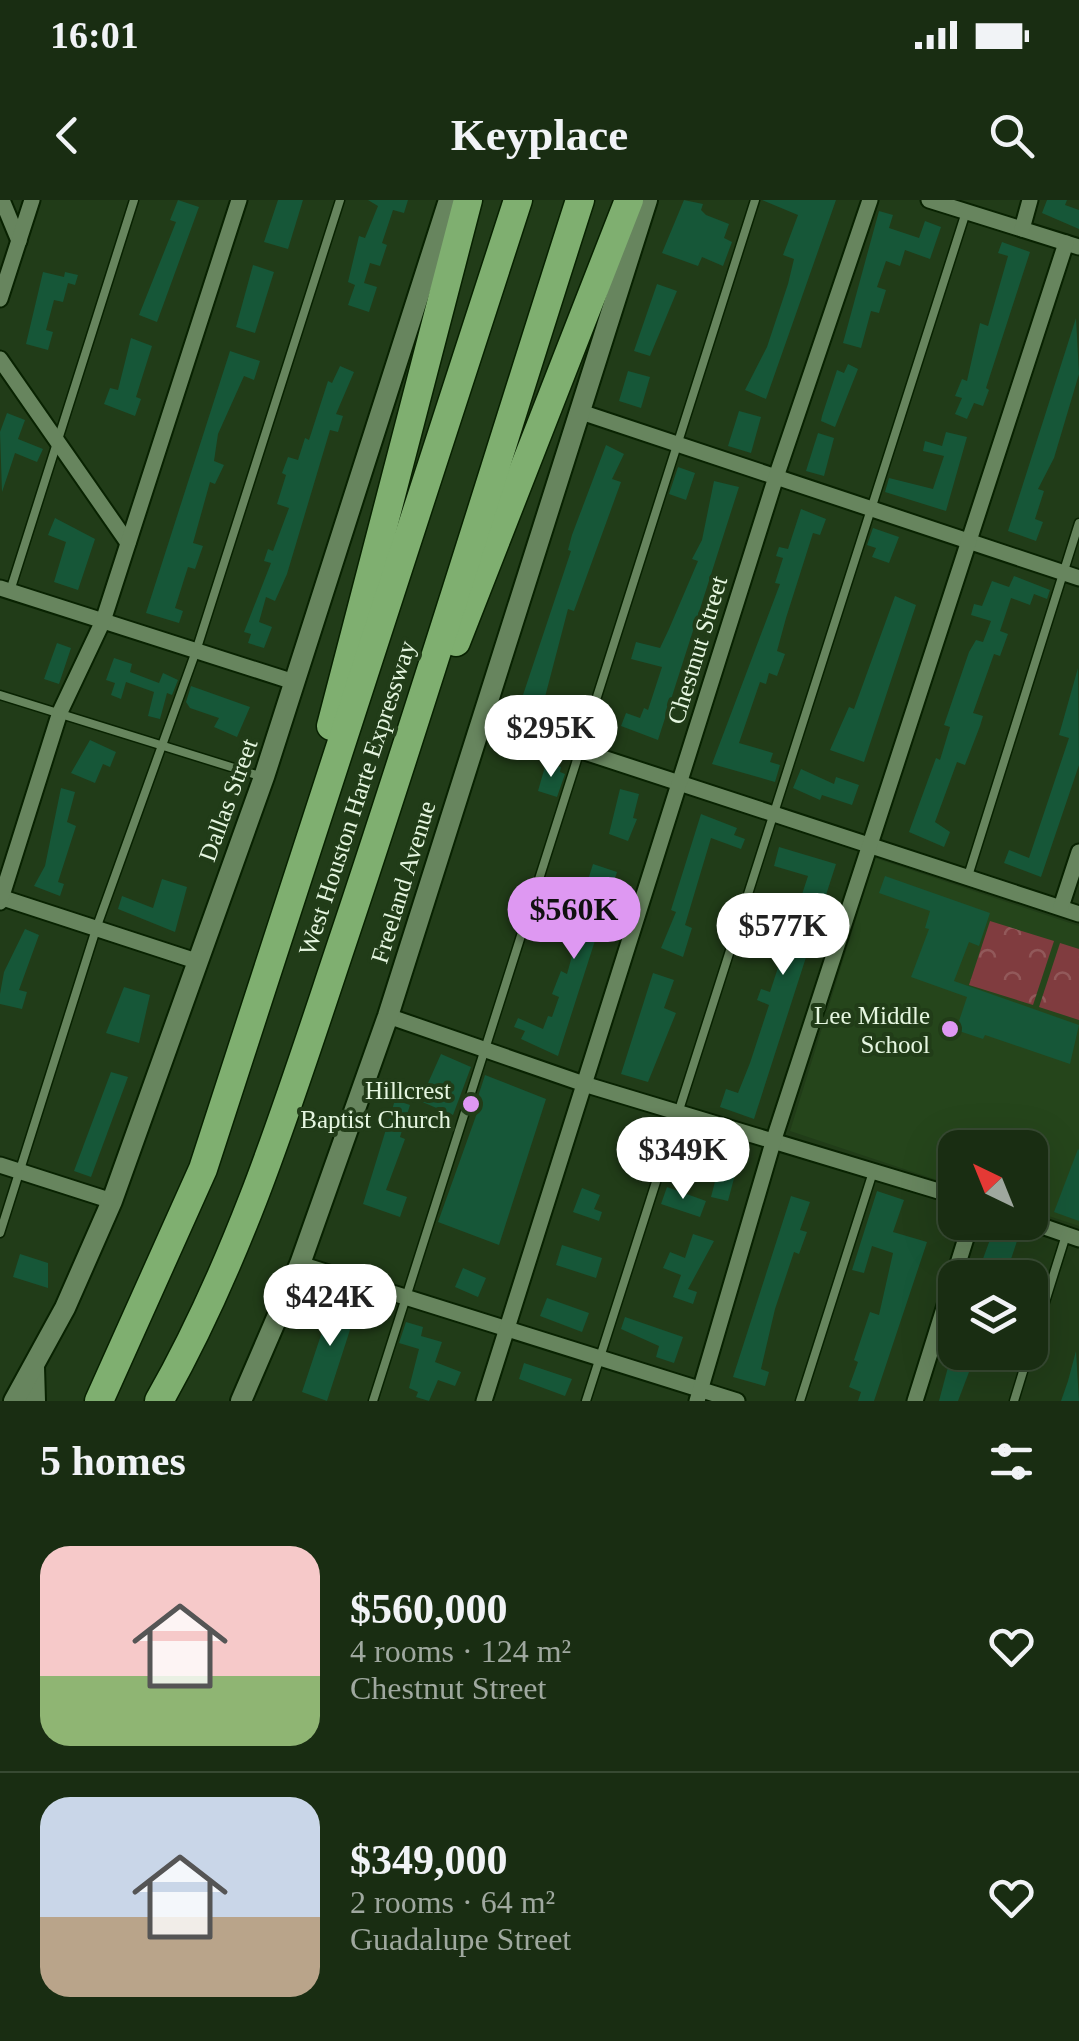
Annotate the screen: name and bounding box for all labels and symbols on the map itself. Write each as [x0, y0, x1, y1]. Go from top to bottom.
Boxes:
street label: Chestnut Street [662, 573, 732, 727]
street label: West Houston Harte Expressway [293, 637, 421, 959]
pin: $295K [481, 695, 621, 780]
street label: Dallas Street [193, 735, 263, 865]
street label: Freeland Avenue [365, 798, 441, 966]
pin: $560K [504, 877, 644, 962]
pin: $577K [713, 893, 853, 978]
place label: Lee Middle School [814, 1002, 930, 1058]
marker: Lee Middle School [939, 1018, 961, 1040]
place label: Hillcrest Baptist Church [300, 1077, 451, 1133]
marker: Hillcrest Baptist Church [460, 1093, 482, 1115]
pin: $349K [613, 1117, 753, 1202]
north arrow [938, 1130, 1048, 1240]
pin: $424K [260, 1264, 400, 1349]

